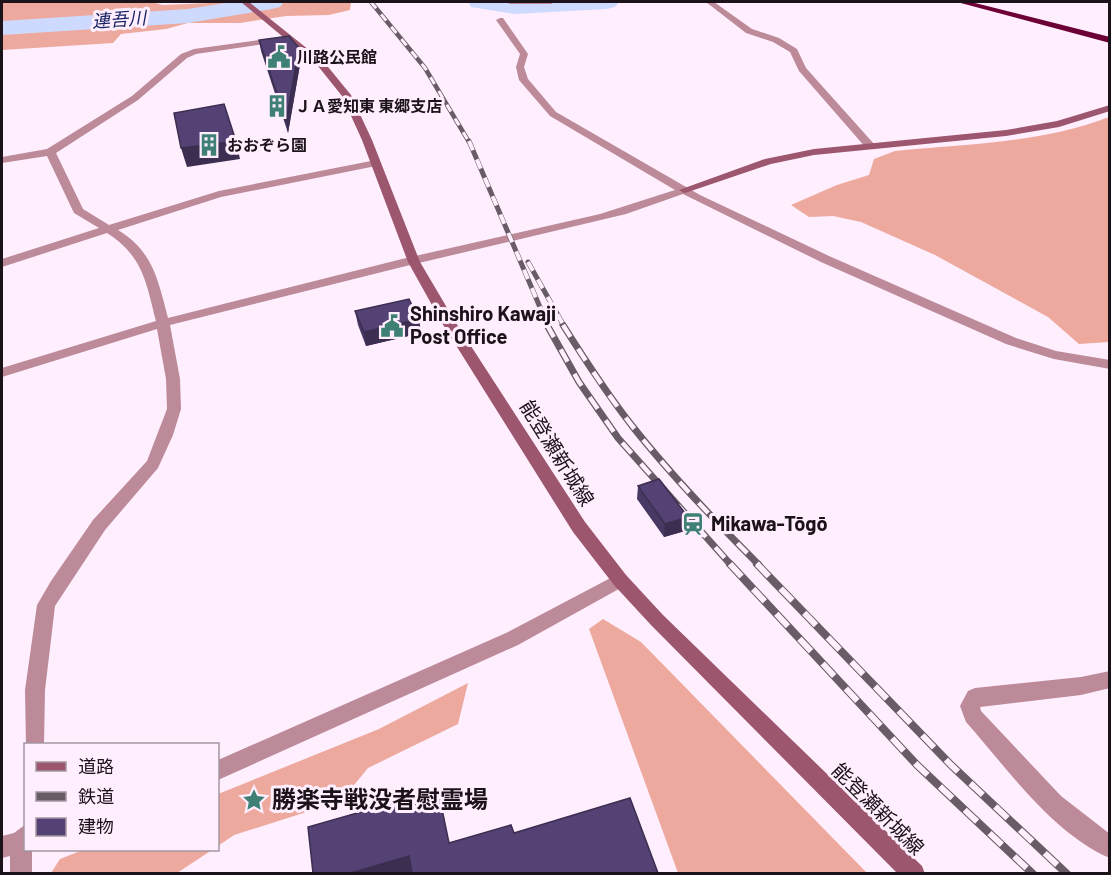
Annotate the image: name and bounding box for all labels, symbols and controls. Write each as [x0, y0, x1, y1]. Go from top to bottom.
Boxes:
water label: 連吾川 [91, 6, 149, 32]
public building icon: 川路公民館 [266, 44, 292, 70]
place label: 川路公民館 [297, 47, 377, 66]
building icon: ＪＡ愛知東 東郷支店 [264, 93, 290, 119]
place label: ＪＡ愛知東 東郷支店 [295, 96, 442, 115]
building icon: おおぞら園 [196, 132, 222, 158]
place label: おおぞら園 [227, 135, 307, 154]
place label: Shinshiro Kawaji Post Office [410, 301, 556, 348]
public building icon: Shinshiro Kawaji Post Office [379, 313, 405, 339]
street label: 能登瀬新城線 [516, 395, 600, 510]
station icon: Mikawa-Tōgō [680, 511, 706, 537]
place label: Mikawa-Tōgō [711, 511, 827, 535]
legend [24, 743, 219, 851]
text: 道路 [78, 755, 114, 777]
street label: 能登瀬新城線 [828, 757, 930, 859]
place label: 勝楽寺戦没者慰霊場 [272, 784, 488, 813]
text: 鉄道 [78, 785, 114, 807]
place icon: 勝楽寺戦没者慰霊場 [241, 787, 267, 813]
text: 建物 [78, 815, 114, 837]

